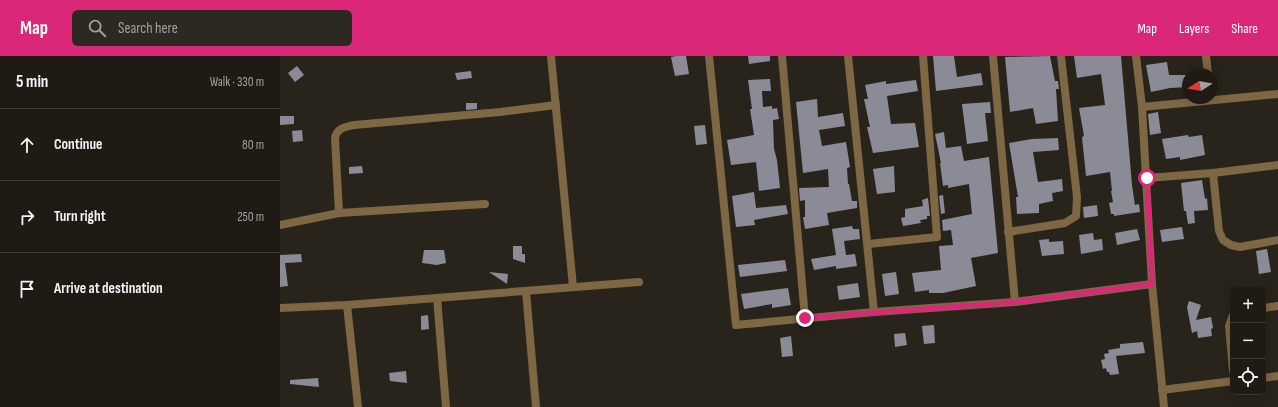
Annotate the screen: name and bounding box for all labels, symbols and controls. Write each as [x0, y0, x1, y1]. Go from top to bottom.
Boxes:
search box [72, 10, 352, 46]
text: Map [20, 17, 48, 40]
icon: search [86, 17, 108, 39]
text: Search here [118, 19, 178, 38]
text: Map [1137, 20, 1157, 37]
text: Layers [1179, 20, 1209, 37]
text: Share [1231, 20, 1258, 37]
north arrow [1182, 68, 1218, 104]
text: 5 min [16, 72, 48, 92]
text: Walk · 330 m [210, 74, 264, 90]
icon: ahead [16, 134, 38, 156]
text: Continue [54, 135, 103, 154]
text: 80 m [242, 137, 264, 153]
route start [1138, 169, 1156, 187]
icon: right [16, 206, 38, 228]
text: Turn right [54, 207, 106, 226]
text: 250 m [237, 209, 264, 225]
icon: arrive [16, 278, 38, 300]
text: Arrive at destination [54, 279, 163, 298]
map controls [1230, 287, 1266, 395]
button: + [1230, 287, 1266, 323]
route end [796, 309, 814, 327]
button: − [1230, 323, 1266, 359]
button: locate [1230, 359, 1266, 395]

